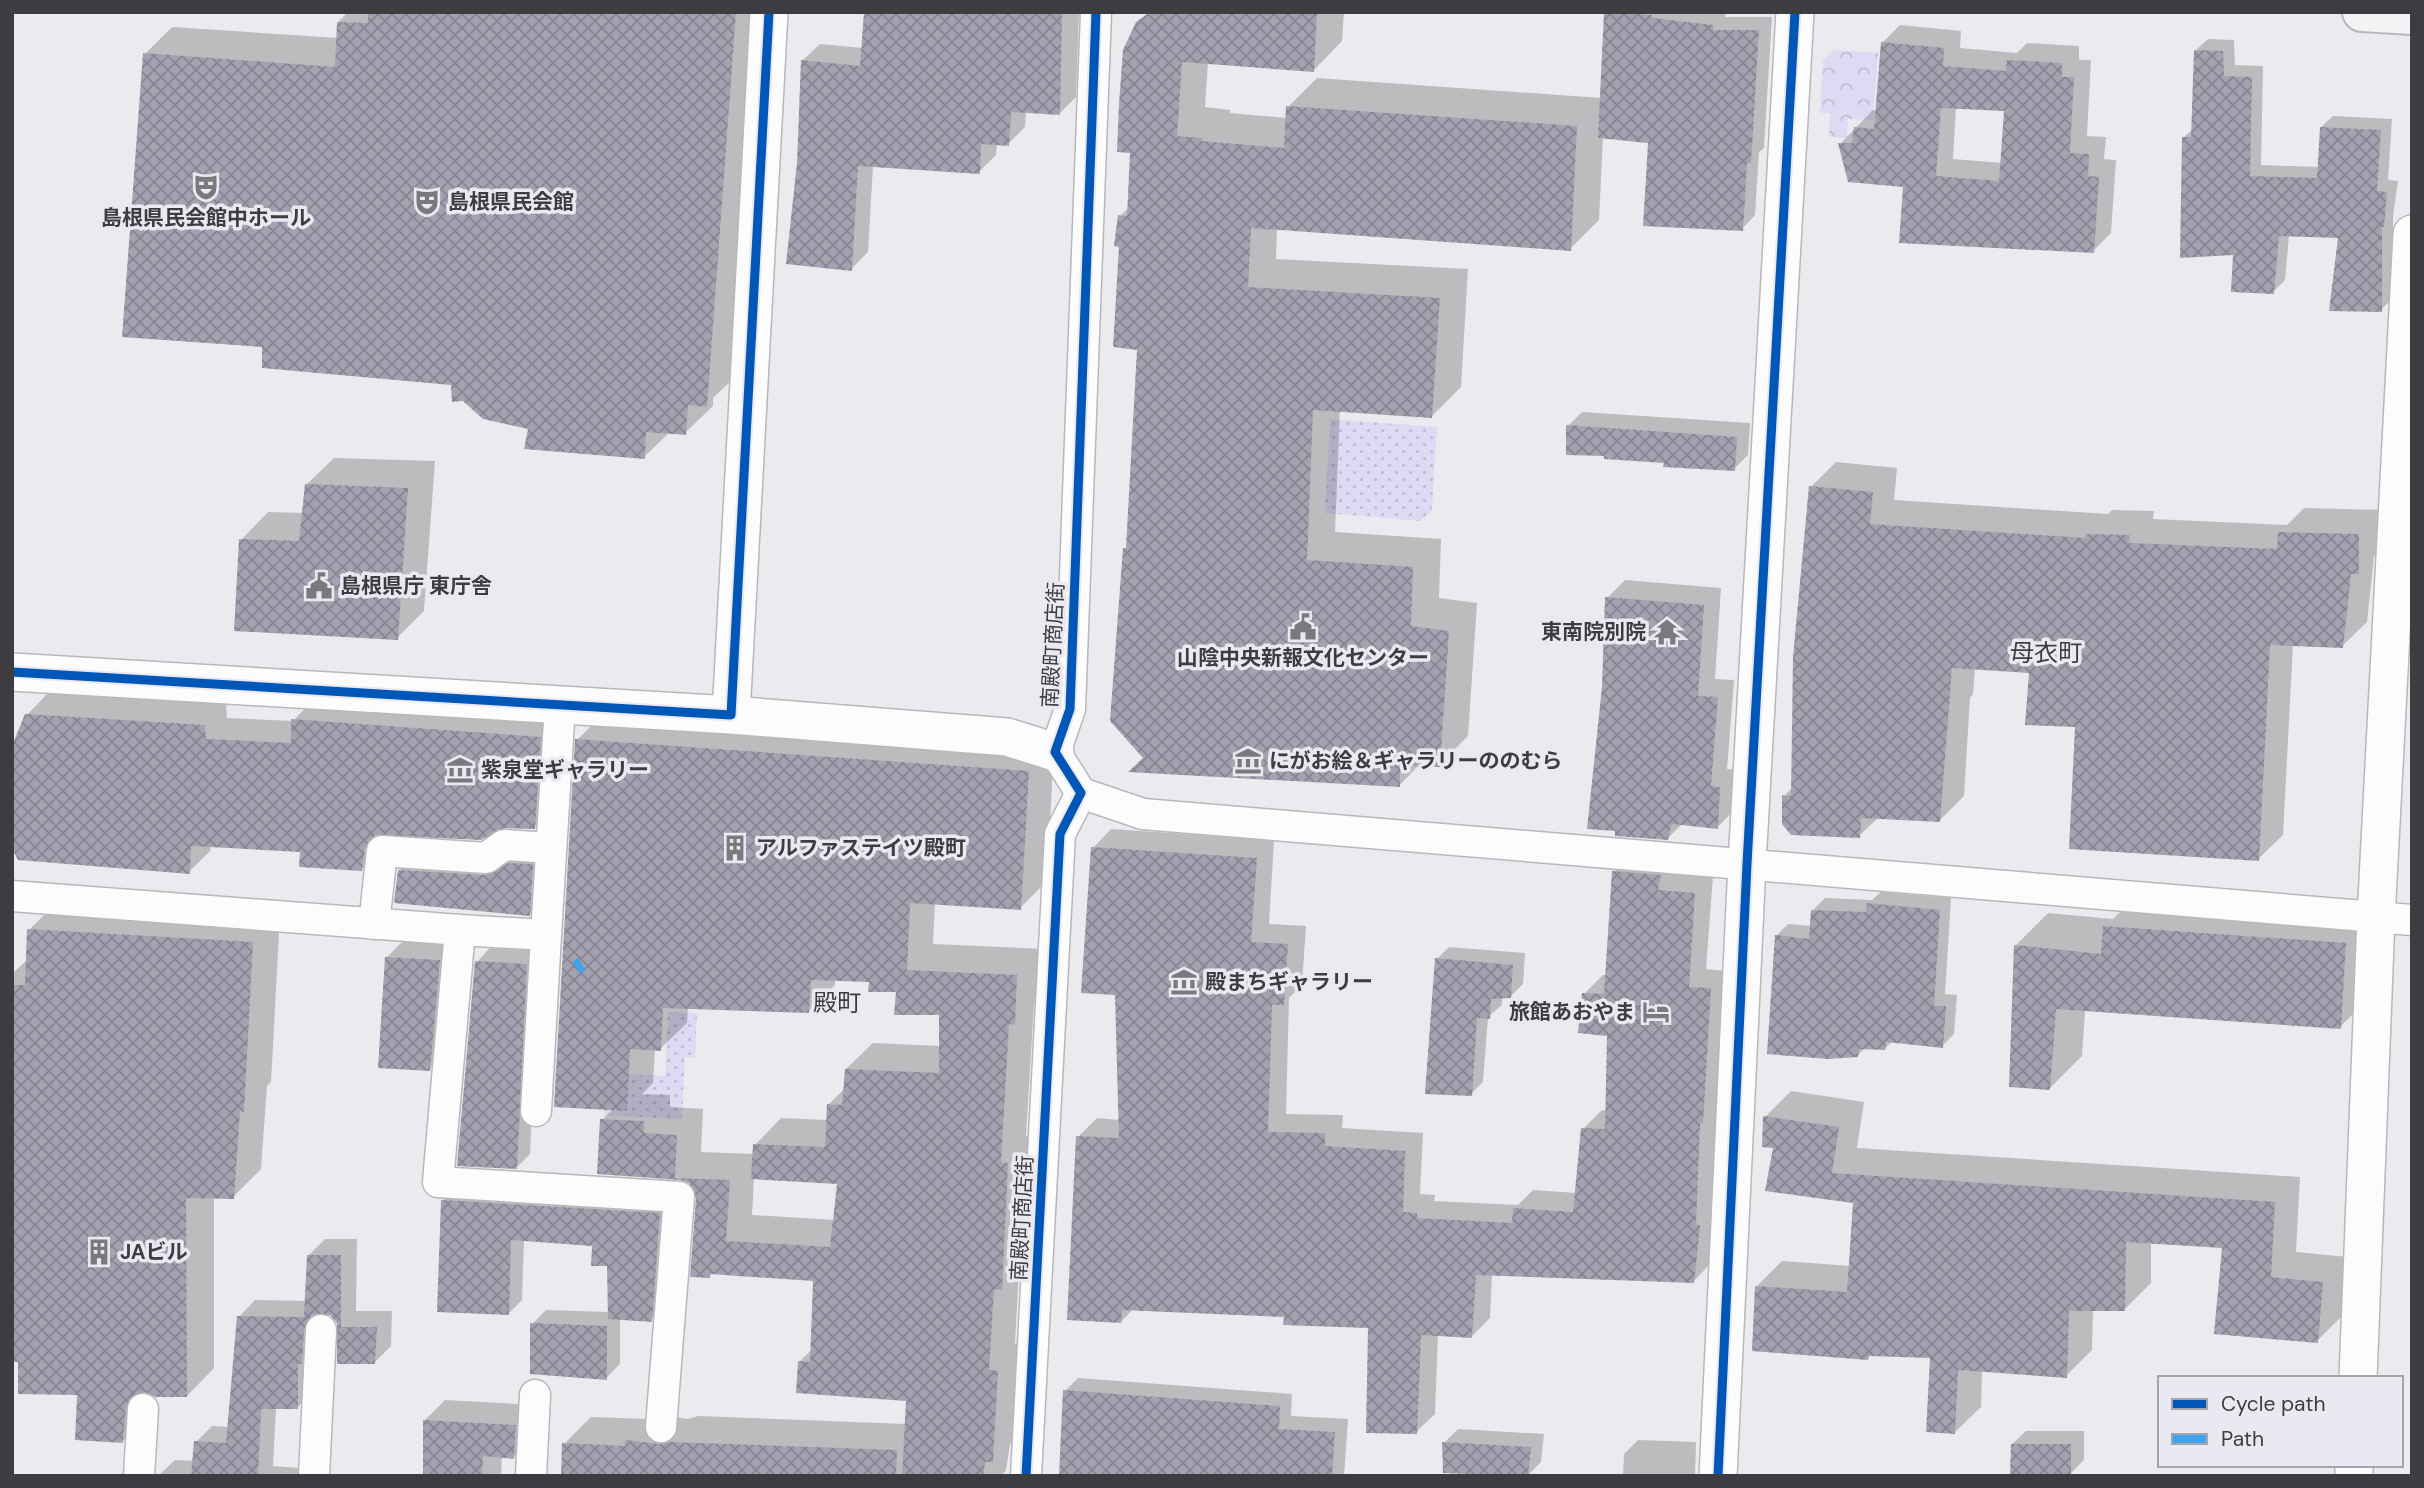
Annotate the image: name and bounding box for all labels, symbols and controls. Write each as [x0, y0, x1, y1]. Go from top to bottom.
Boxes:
theatre icon: 島根県民会館中ホール [191, 172, 221, 202]
theatre icon: 島根県民会館 [412, 187, 442, 217]
place label: 島根県民会館 [448, 188, 574, 216]
place label: 島根県民会館中ホール [101, 204, 311, 232]
public building icon: 島根県庁 東庁舎 [304, 571, 334, 601]
place label: 島根県庁 東庁舎 [340, 572, 492, 600]
street label: 南殿町商店街 [1036, 581, 1070, 709]
public building icon: 山陰中央新報文化センター [1288, 612, 1318, 642]
temple icon: 東南院別院 [1652, 617, 1682, 647]
place label: 東南院別院 [1541, 618, 1646, 646]
district label: 母衣町 [2010, 637, 2082, 668]
place label: 山陰中央新報文化センター [1177, 644, 1429, 672]
museum icon: にがお絵＆ギャラリーののむら [1233, 746, 1263, 776]
place label: にがお絵＆ギャラリーののむら [1269, 747, 1563, 775]
museum icon: 紫泉堂ギャラリー [445, 755, 475, 785]
place label: 紫泉堂ギャラリー [481, 756, 649, 784]
building icon: アルファステイツ殿町 [720, 833, 750, 863]
place label: アルファステイツ殿町 [756, 834, 966, 862]
museum icon: 殿まちギャラリー [1169, 967, 1199, 997]
place label: 殿まちギャラリー [1205, 968, 1373, 996]
district label: 殿町 [813, 987, 861, 1018]
hotel icon: 旅館あおやま [1641, 997, 1671, 1027]
place label: 旅館あおやま [1509, 998, 1635, 1026]
street label: 南殿町商店街 [1005, 1154, 1039, 1282]
building icon: JAビル [84, 1237, 114, 1267]
place label: JAビル [120, 1238, 188, 1266]
legend [2158, 1376, 2403, 1467]
text: Cycle path [2221, 1390, 2326, 1418]
text: Path [2221, 1425, 2264, 1453]

